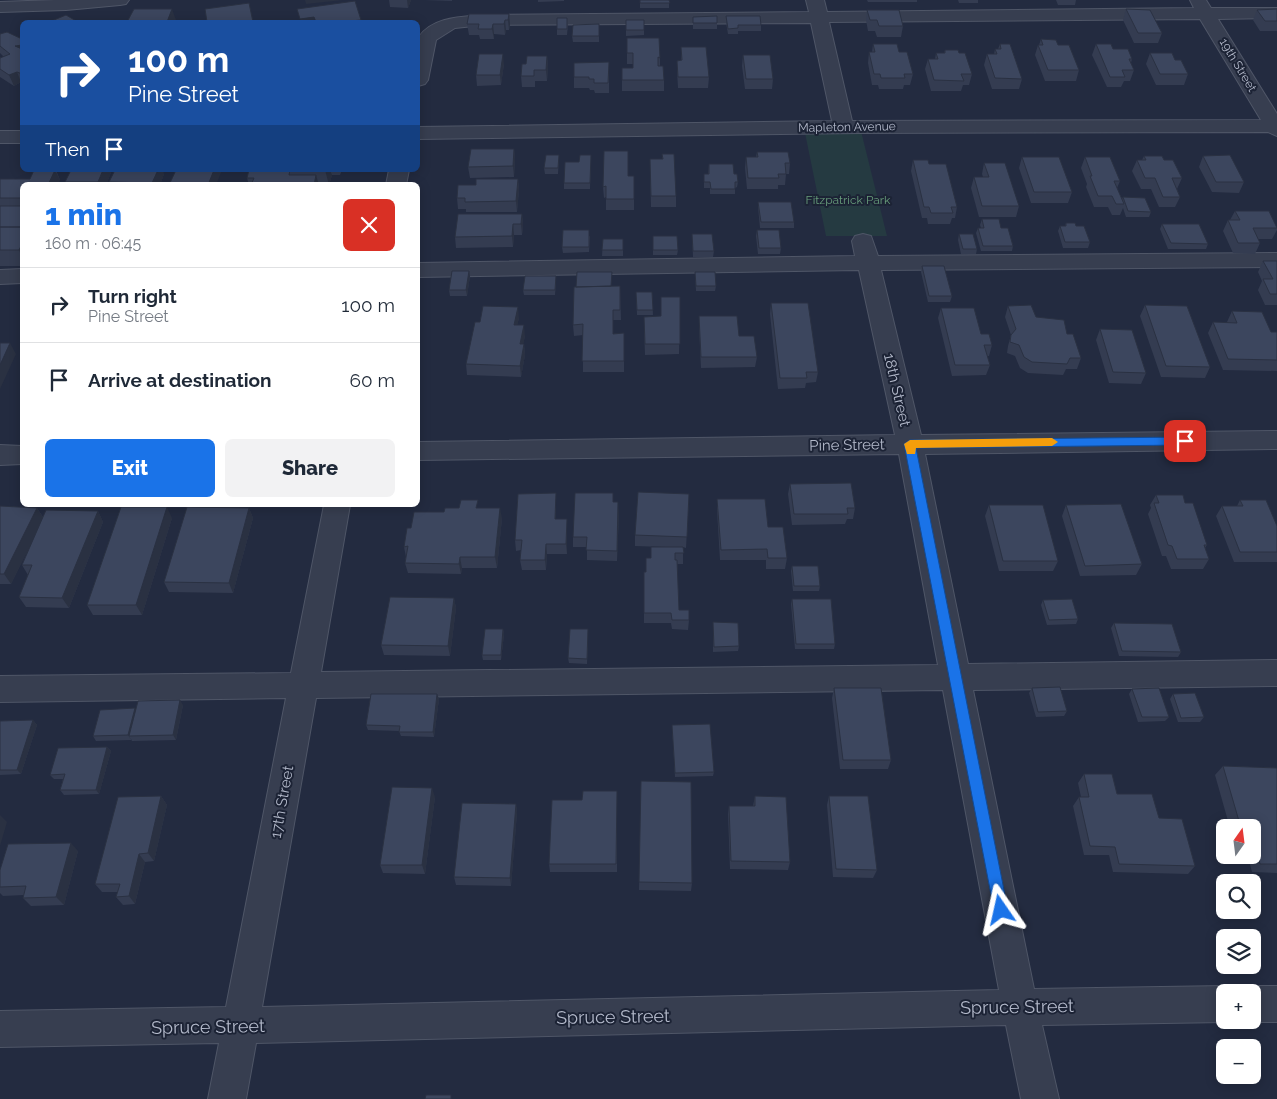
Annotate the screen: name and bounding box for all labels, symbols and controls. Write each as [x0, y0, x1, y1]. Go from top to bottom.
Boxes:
street label: 19th Street [1217, 36, 1259, 94]
text: 100 m [128, 39, 229, 80]
icon: right [45, 40, 110, 105]
text: Pine Street [128, 81, 239, 107]
street label: Mapleton Avenue [798, 119, 896, 135]
icon: arrive [100, 135, 128, 163]
text: Then [45, 138, 90, 160]
park label: Fitzpatrick Park [806, 193, 891, 207]
text: 1 min [45, 197, 122, 232]
button: close [343, 199, 395, 251]
text: 160 m · 06:45 [45, 234, 141, 253]
text: Turn right [88, 285, 177, 307]
icon: right [45, 291, 73, 319]
text: 100 m [341, 294, 395, 316]
text: Pine Street [88, 307, 169, 326]
street label: 18th Street [880, 352, 914, 428]
icon: arrive [45, 366, 73, 394]
text: Arrive at destination [88, 369, 272, 391]
text: 60 m [350, 369, 395, 391]
pin [1164, 420, 1206, 462]
icon: arrive [1171, 427, 1199, 455]
street label: Pine Street [809, 435, 885, 455]
button: Exit [45, 439, 215, 497]
button: Share [225, 439, 395, 497]
street label: 17th Street [267, 764, 297, 840]
north arrow [1216, 819, 1261, 864]
map controls [1216, 819, 1261, 1084]
button: search [1216, 874, 1261, 919]
position arrow [974, 883, 1026, 935]
button: layers [1216, 929, 1261, 974]
button: + [1216, 984, 1261, 1029]
street label: Spruce Street [960, 995, 1074, 1018]
street label: Spruce Street [556, 1005, 670, 1028]
street label: Spruce Street [151, 1015, 265, 1038]
button: − [1216, 1039, 1261, 1084]

